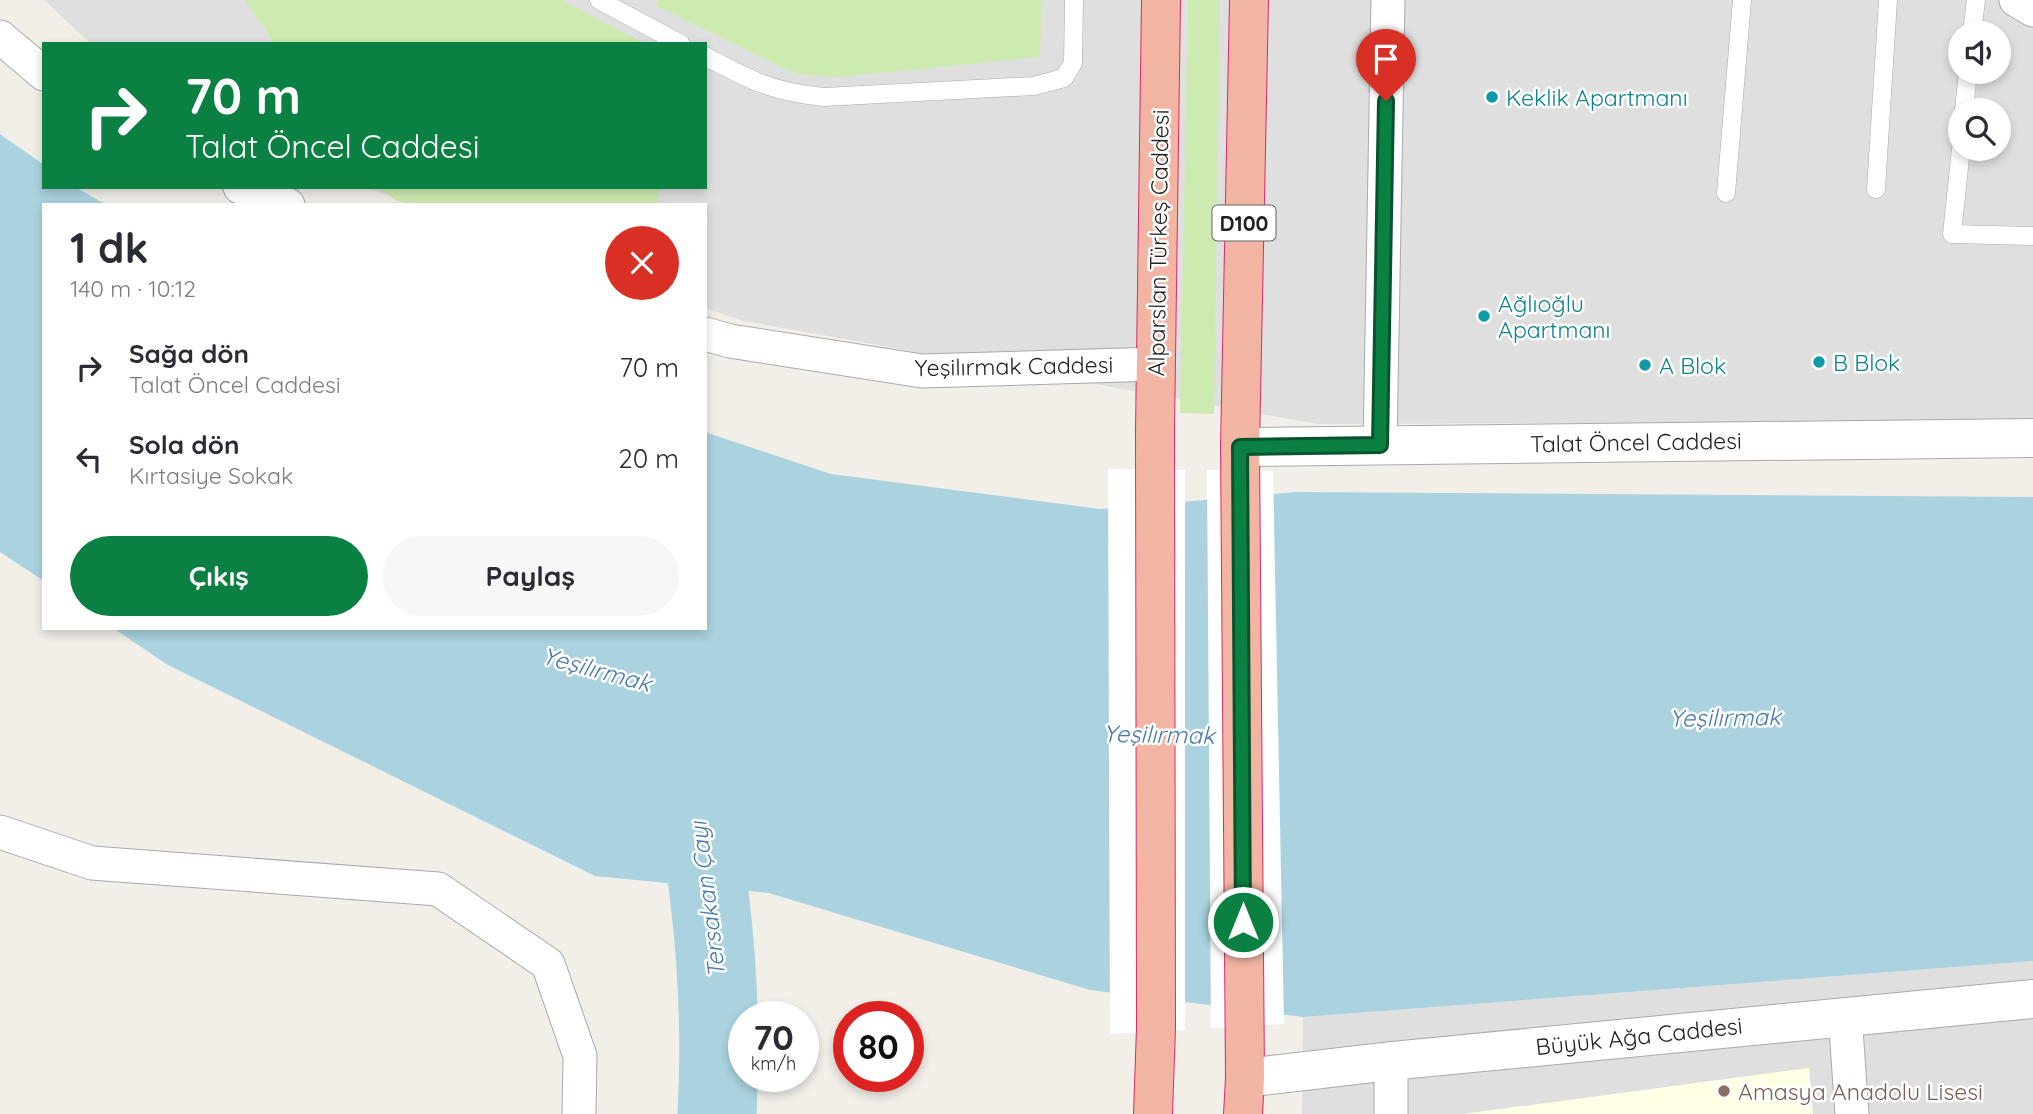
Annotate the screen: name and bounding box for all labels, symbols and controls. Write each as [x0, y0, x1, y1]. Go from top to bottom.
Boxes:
map controls [1948, 21, 2011, 161]
button: sound [1948, 21, 2011, 84]
pin [1356, 29, 1416, 101]
icon: arrive [1367, 40, 1405, 78]
text: 70 m [185, 65, 301, 126]
icon: right [70, 70, 161, 161]
place label: Keklik Apartmanı [1506, 83, 1688, 112]
marker: Keklik Apartmanı [1484, 89, 1500, 105]
button: search [1948, 98, 2011, 161]
street label: Alparslan Türkeş Caddesi [1141, 109, 1175, 377]
text: Talat Öncel Caddesi [185, 126, 480, 166]
road number: D100 [1212, 206, 1276, 241]
text: 1 dk [70, 221, 148, 274]
button: close [605, 226, 679, 300]
text: 140 m · 10:12 [70, 274, 196, 303]
place label: Ağlıoğlu Apartmanı [1498, 289, 1611, 344]
marker: Ağlıoğlu Apartmanı [1476, 308, 1492, 324]
text: Sağa dön [129, 337, 249, 370]
place label: B Blok [1833, 348, 1900, 377]
icon: right [70, 349, 108, 387]
street label: Yeşilırmak Caddesi [914, 350, 1114, 382]
text: 70 m [619, 351, 679, 384]
place label: A Blok [1659, 351, 1726, 380]
marker: B Blok [1811, 354, 1827, 370]
marker: A Blok [1637, 357, 1653, 373]
text: Talat Öncel Caddesi [129, 370, 341, 399]
street label: Talat Öncel Caddesi [1530, 426, 1742, 458]
text: Sola dön [129, 428, 239, 461]
icon: left [70, 440, 108, 478]
text: 20 m [618, 442, 679, 475]
text: Kırtasiye Sokak [129, 461, 293, 490]
button: Çıkış [70, 536, 368, 616]
button: Paylaş [382, 536, 679, 616]
water label: Yeşilırmak [539, 640, 657, 698]
water label: Yeşilırmak [1669, 701, 1783, 733]
water label: Yeşilırmak [1103, 718, 1217, 750]
water label: Tersakan Çayı [682, 818, 731, 980]
position arrow [1206, 885, 1280, 959]
speed limit sign: 80 [833, 1001, 924, 1092]
street label: Büyük Ağa Caddesi [1534, 1011, 1744, 1061]
text: 70 [753, 1015, 794, 1059]
text: km/h [751, 1052, 796, 1075]
place label: Amasya Anadolu Lisesi [1738, 1077, 1983, 1106]
marker: Amasya Anadolu Lisesi [1716, 1083, 1732, 1099]

